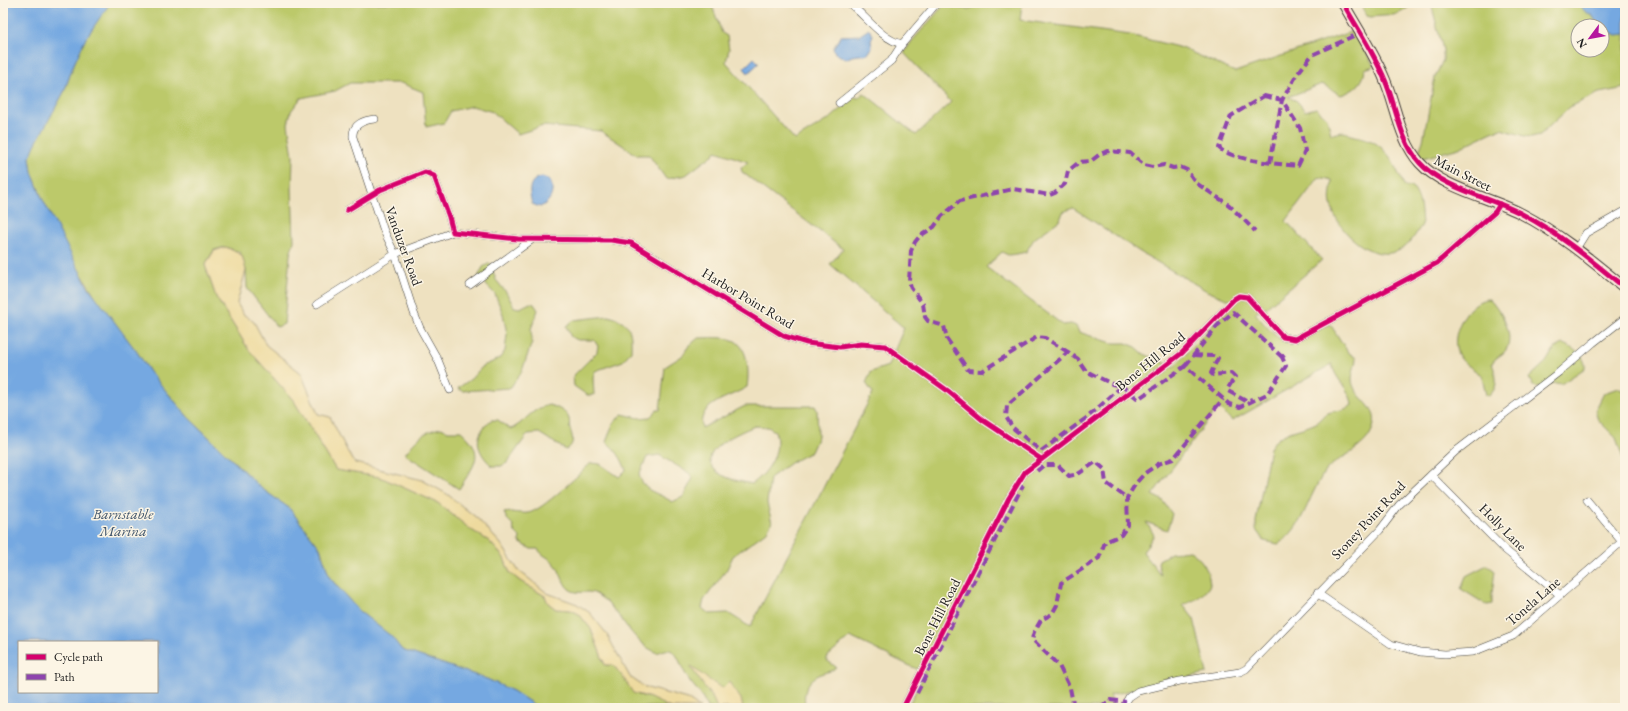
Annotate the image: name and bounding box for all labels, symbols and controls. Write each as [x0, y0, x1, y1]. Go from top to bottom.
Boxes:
north arrow [1570, 18, 1610, 58]
text: N [1573, 36, 1590, 51]
street label: Main Street [1431, 151, 1495, 195]
street label: Vanduzer Road [381, 204, 427, 289]
street label: Harbor Point Road [699, 263, 798, 333]
street label: Bone Hill Road [1112, 327, 1189, 395]
street label: Stoney Point Road [1327, 476, 1410, 563]
street label: Holly Lane [1475, 499, 1531, 555]
water label: Barnstable Marina [92, 504, 154, 540]
street label: Tonela Lane [1502, 572, 1564, 629]
street label: Bone Hill Road [910, 575, 965, 659]
legend [18, 641, 158, 693]
text: Cycle path [54, 649, 103, 665]
text: Path [54, 669, 75, 685]

